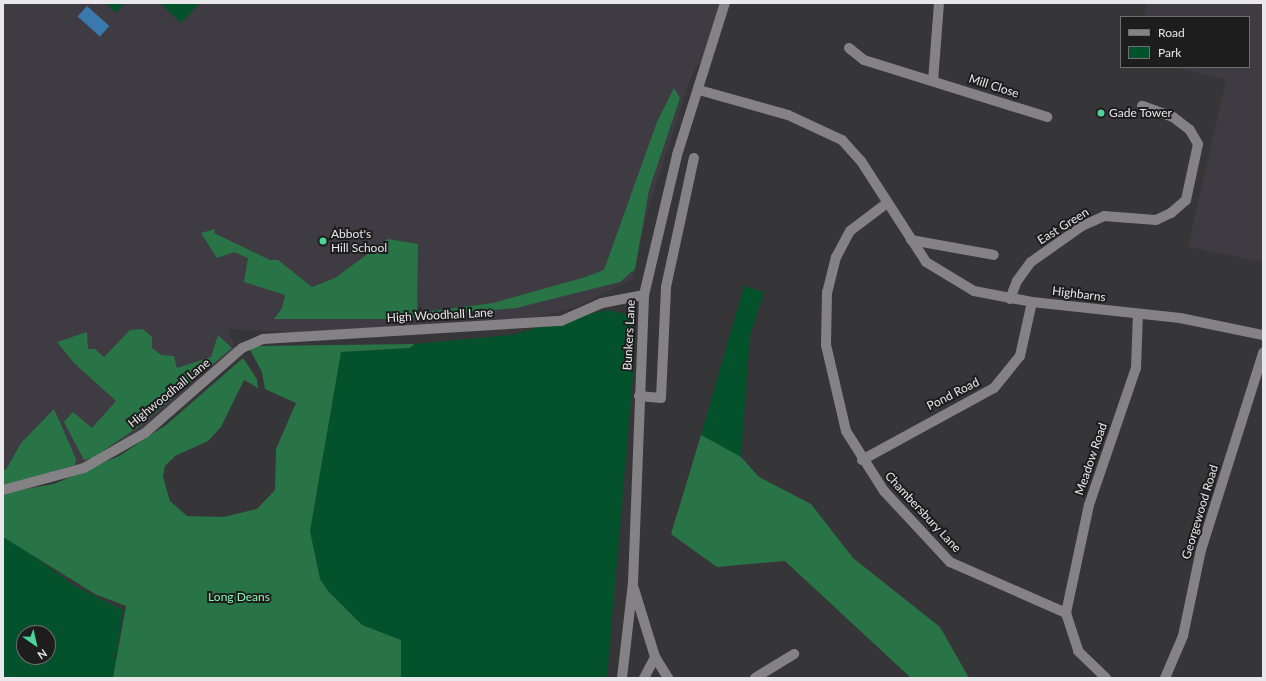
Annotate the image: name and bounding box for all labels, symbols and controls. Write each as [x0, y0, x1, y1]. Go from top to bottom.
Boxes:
legend [1120, 16, 1250, 68]
text: Road [1158, 25, 1185, 40]
text: Park [1158, 45, 1181, 60]
street label: Mill Close [967, 71, 1021, 101]
place label: Gade Tower [1109, 106, 1172, 120]
marker: Gade Tower [1096, 108, 1106, 118]
street label: East Green [1035, 205, 1091, 247]
place label: Abbot's Hill School [331, 227, 387, 255]
marker: Abbot's Hill School [318, 236, 328, 246]
street label: Highbarns [1051, 284, 1107, 304]
street label: Bunkers Lane [620, 299, 638, 371]
street label: High Woodhall Lane [386, 305, 494, 325]
street label: Highwoodhall Lane [125, 356, 213, 430]
street label: Pond Road [924, 375, 982, 413]
street label: Meadow Road [1072, 421, 1110, 497]
street label: Georgewood Road [1179, 463, 1221, 561]
street label: Chambersbury Lane [882, 469, 964, 555]
park label: Long Deans [208, 590, 270, 604]
north arrow [16, 625, 56, 665]
text: N [35, 647, 50, 662]

